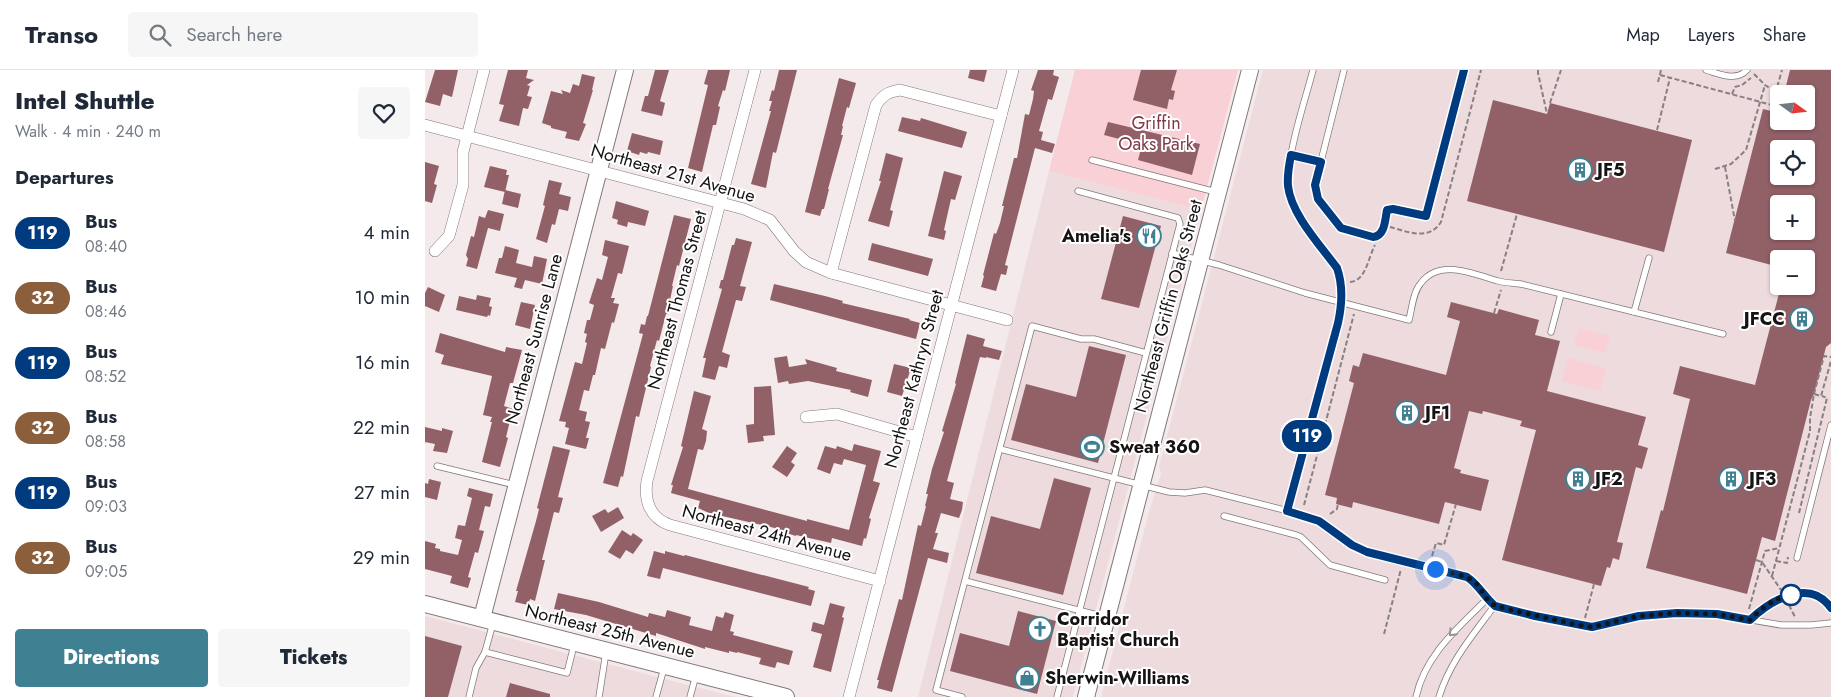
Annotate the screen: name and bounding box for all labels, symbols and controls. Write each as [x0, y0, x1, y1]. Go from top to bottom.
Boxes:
search box [128, 12, 478, 57]
text: Transo [25, 17, 98, 52]
icon: search [146, 21, 174, 49]
text: Search here [186, 21, 282, 48]
text: Map [1626, 22, 1660, 48]
text: Layers [1688, 22, 1735, 48]
text: Share [1763, 22, 1806, 48]
text: Intel Shuttle [15, 83, 155, 118]
north arrow [1770, 85, 1815, 130]
map controls [1770, 85, 1815, 295]
button: heart [358, 87, 410, 139]
park label: Griffin Oaks Park [1118, 110, 1194, 157]
text: Walk · 4 min · 240 m [15, 120, 161, 143]
street label: Northeast 21st Avenue [588, 137, 758, 209]
button: locate [1770, 140, 1815, 185]
building icon: JF5 [1567, 157, 1593, 183]
place label: JF5 [1594, 157, 1625, 183]
text: Departures [15, 164, 114, 191]
button: + [1770, 195, 1815, 240]
street label: Northeast Griffin Oaks Street [1127, 196, 1209, 415]
street label: Northeast Thomas Street [641, 207, 714, 393]
text: Bus [85, 208, 117, 235]
text: 4 min [363, 219, 410, 246]
text: 119 [27, 220, 58, 246]
place label: Amelia's [1061, 223, 1131, 249]
restaurant icon: Amelia's [1136, 223, 1162, 249]
text: 08:40 [85, 235, 127, 258]
button: − [1770, 250, 1815, 295]
street label: Northeast Sunrise Lane [499, 251, 569, 427]
text: Bus [85, 273, 117, 300]
text: 10 min [355, 284, 410, 311]
text: 32 [31, 285, 54, 311]
street label: Northeast Kathryn Street [878, 286, 950, 471]
text: 08:46 [85, 300, 127, 323]
place label: JFCC [1741, 306, 1785, 332]
building icon: JFCC [1789, 306, 1815, 332]
text: Bus [85, 338, 117, 365]
text: 16 min [355, 349, 410, 376]
text: 119 [27, 350, 58, 376]
text: 08:52 [85, 365, 126, 388]
building icon: JF1 [1394, 400, 1420, 426]
place label: JF1 [1422, 400, 1450, 426]
text: Bus [85, 403, 117, 430]
text: 22 min [353, 414, 410, 441]
text: 32 [31, 415, 54, 441]
line badge: 119 [1278, 420, 1336, 452]
text: 119 [1292, 423, 1322, 449]
text: 08:58 [85, 430, 126, 453]
sports icon: Sweat 360 [1079, 434, 1105, 460]
place label: Sweat 360 [1109, 434, 1200, 460]
building icon: JF2 [1565, 466, 1591, 492]
place label: JF2 [1592, 466, 1623, 492]
building icon: JF3 [1718, 466, 1744, 492]
place label: JF3 [1746, 466, 1776, 492]
text: Bus [85, 468, 117, 495]
text: 27 min [354, 479, 410, 506]
text: 119 [27, 480, 58, 506]
text: 09:03 [85, 495, 127, 518]
street label: Northeast 24th Avenue [679, 498, 855, 568]
text: Bus [85, 533, 117, 560]
text: 29 min [353, 544, 410, 571]
text: 32 [31, 545, 54, 571]
your location [1423, 557, 1448, 582]
text: 09:05 [85, 560, 127, 583]
unlabelled marker [1780, 584, 1802, 606]
street label: Northeast 25th Avenue [522, 597, 698, 665]
place label: Corridor Baptist Church [1057, 606, 1179, 653]
church icon: Corridor Baptist Church [1027, 616, 1053, 642]
one-way arrow [1449, 628, 1458, 637]
button: Directions [15, 629, 208, 687]
button: Tickets [218, 629, 410, 687]
shop icon: Sherwin-Williams [1014, 665, 1040, 691]
place label: Sherwin-Williams [1045, 665, 1189, 691]

